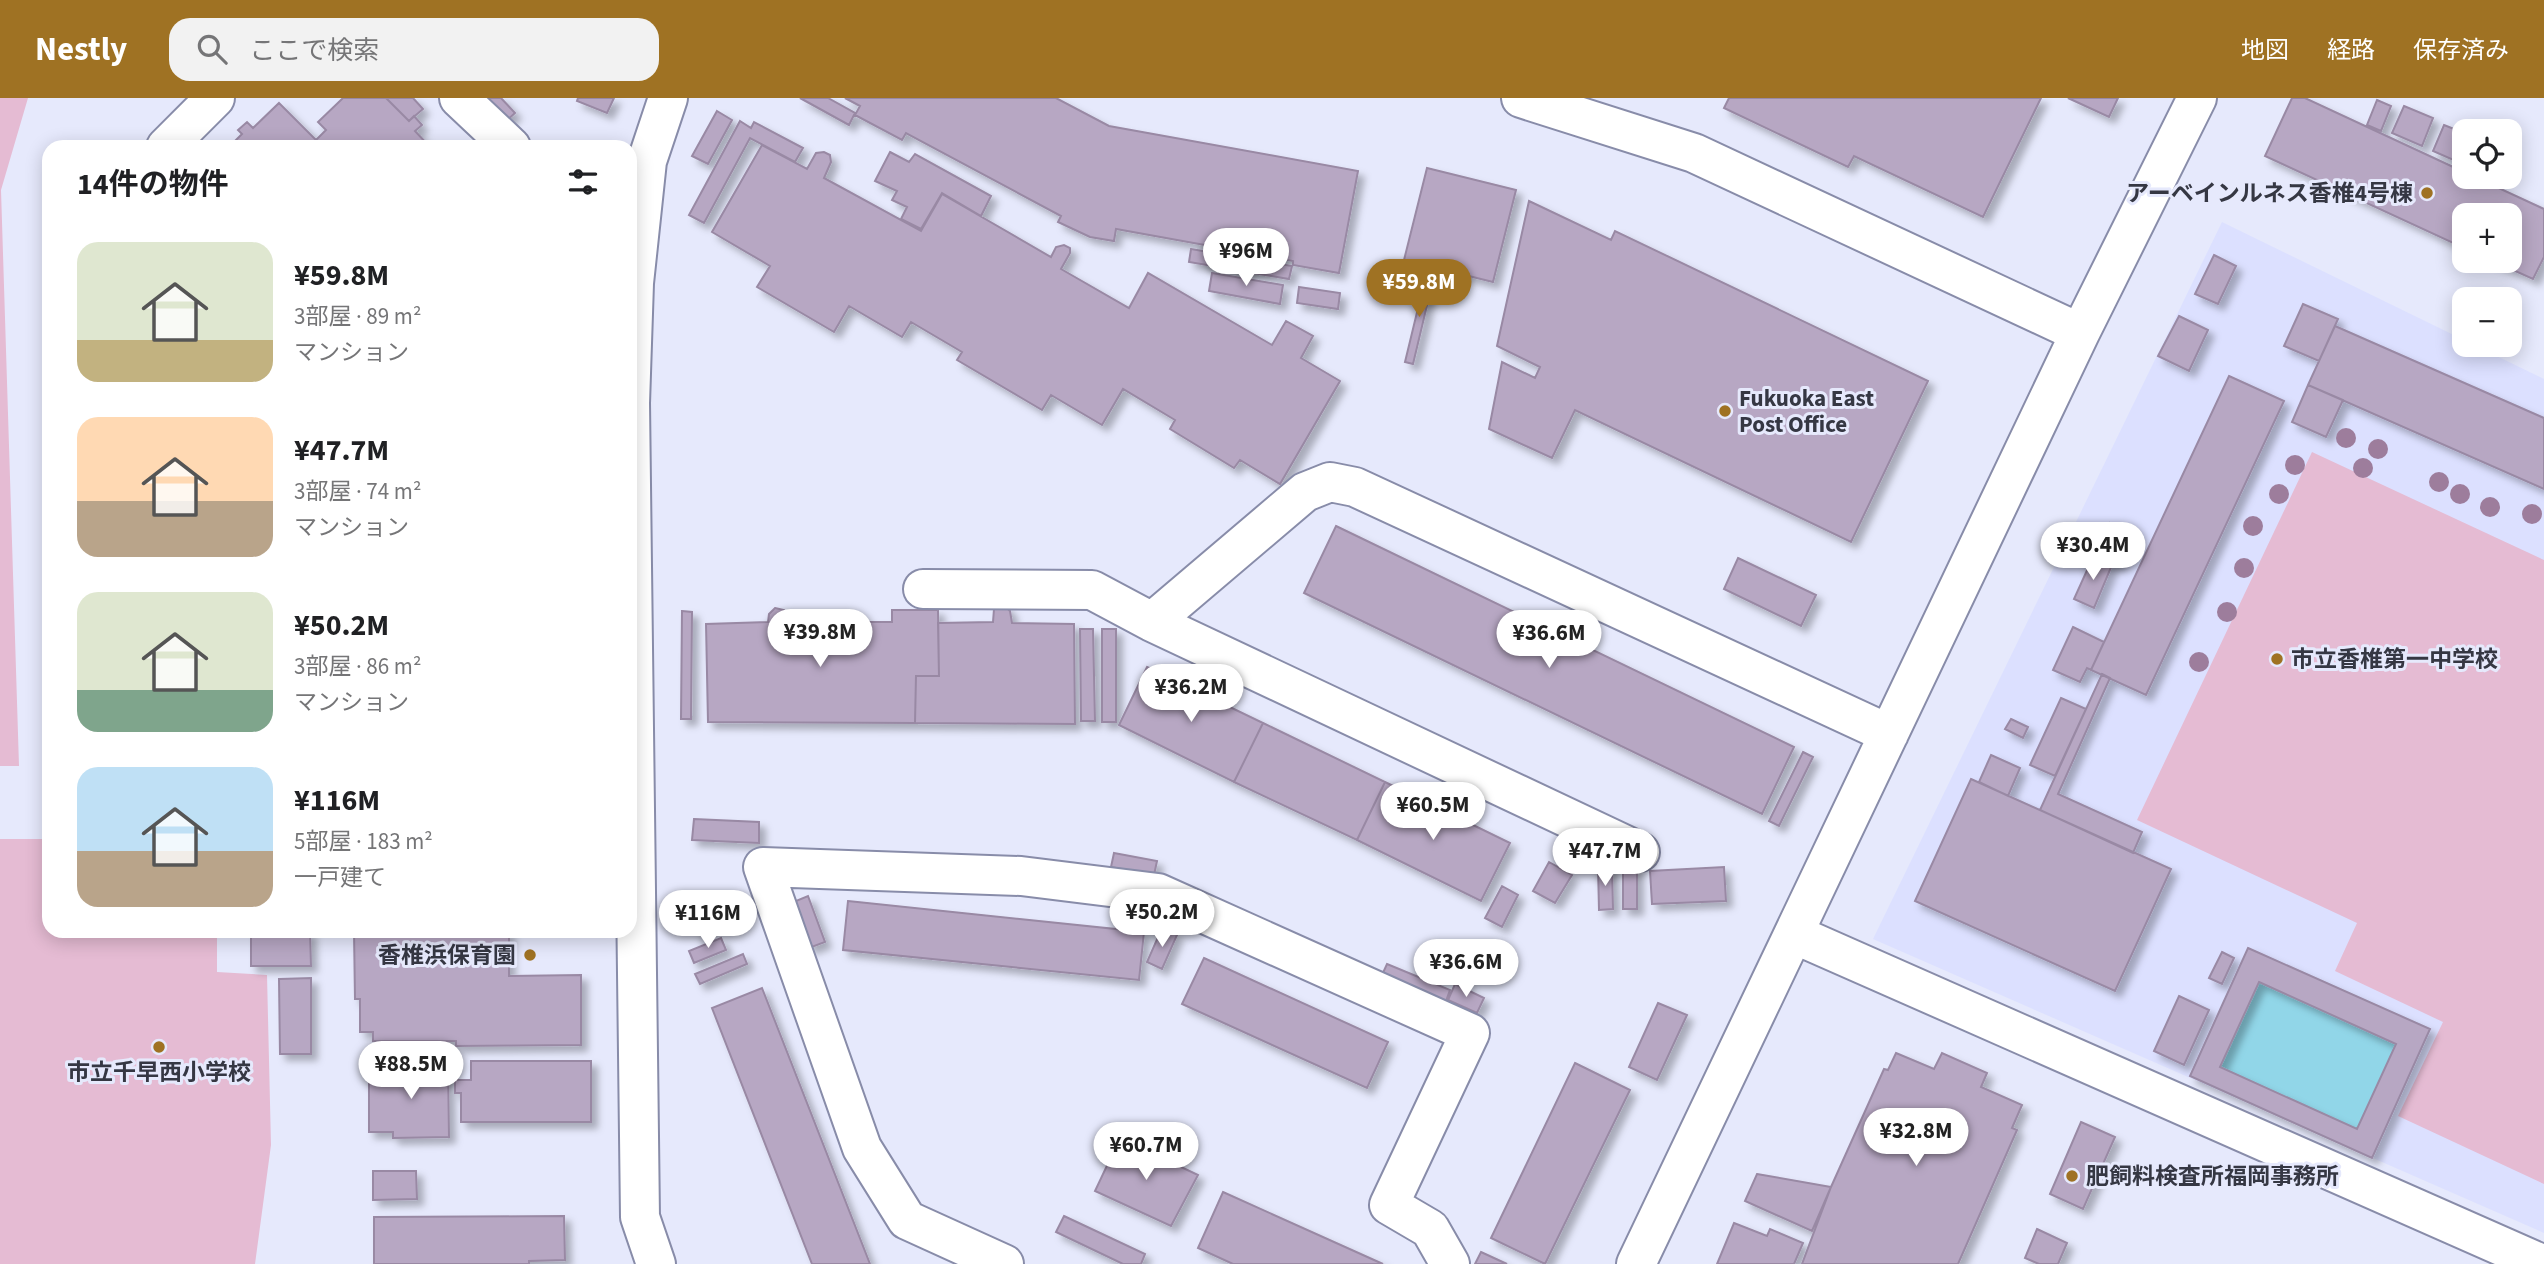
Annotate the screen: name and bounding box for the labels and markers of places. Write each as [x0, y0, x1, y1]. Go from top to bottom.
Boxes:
place label: アーベインルネス香椎4号棟 [2126, 177, 2413, 210]
marker: アーベインルネス香椎4号棟 [2419, 185, 2435, 201]
pin: ¥96M [1205, 228, 1287, 288]
pin: ¥59.8M [1362, 260, 1476, 319]
place label: Fukuoka East Post Office [1739, 382, 1874, 441]
marker: Fukuoka East Post Office [1717, 403, 1733, 419]
pin: ¥30.4M [2036, 522, 2150, 582]
pin: ¥39.8M [763, 610, 877, 669]
pin: ¥36.6M [1492, 610, 1606, 670]
place label: 市立香椎第一中学校 [2291, 643, 2498, 676]
marker: 市立香椎第一中学校 [2269, 651, 2285, 667]
pin: ¥36.2M [1134, 664, 1248, 724]
pin: ¥60.5M [1376, 782, 1490, 842]
pin: ¥47.7M [1548, 828, 1662, 888]
pin: ¥116M [659, 890, 757, 950]
pin: ¥50.2M [1105, 890, 1219, 949]
place label: 香椎浜保育園 [378, 939, 516, 972]
pin: ¥36.6M [1409, 940, 1523, 999]
marker: 香椎浜保育園 [522, 947, 538, 963]
marker: 市立千早西小学校 [151, 1039, 167, 1055]
pin: ¥88.5M [354, 1042, 468, 1101]
place label: 市立千早西小学校 [67, 1056, 251, 1089]
pin: ¥32.8M [1859, 1108, 1973, 1168]
pin: ¥60.7M [1089, 1122, 1203, 1182]
place label: 肥飼料検査所福岡事務所 [2086, 1160, 2339, 1193]
marker: 肥飼料検査所福岡事務所 [2064, 1168, 2080, 1184]

